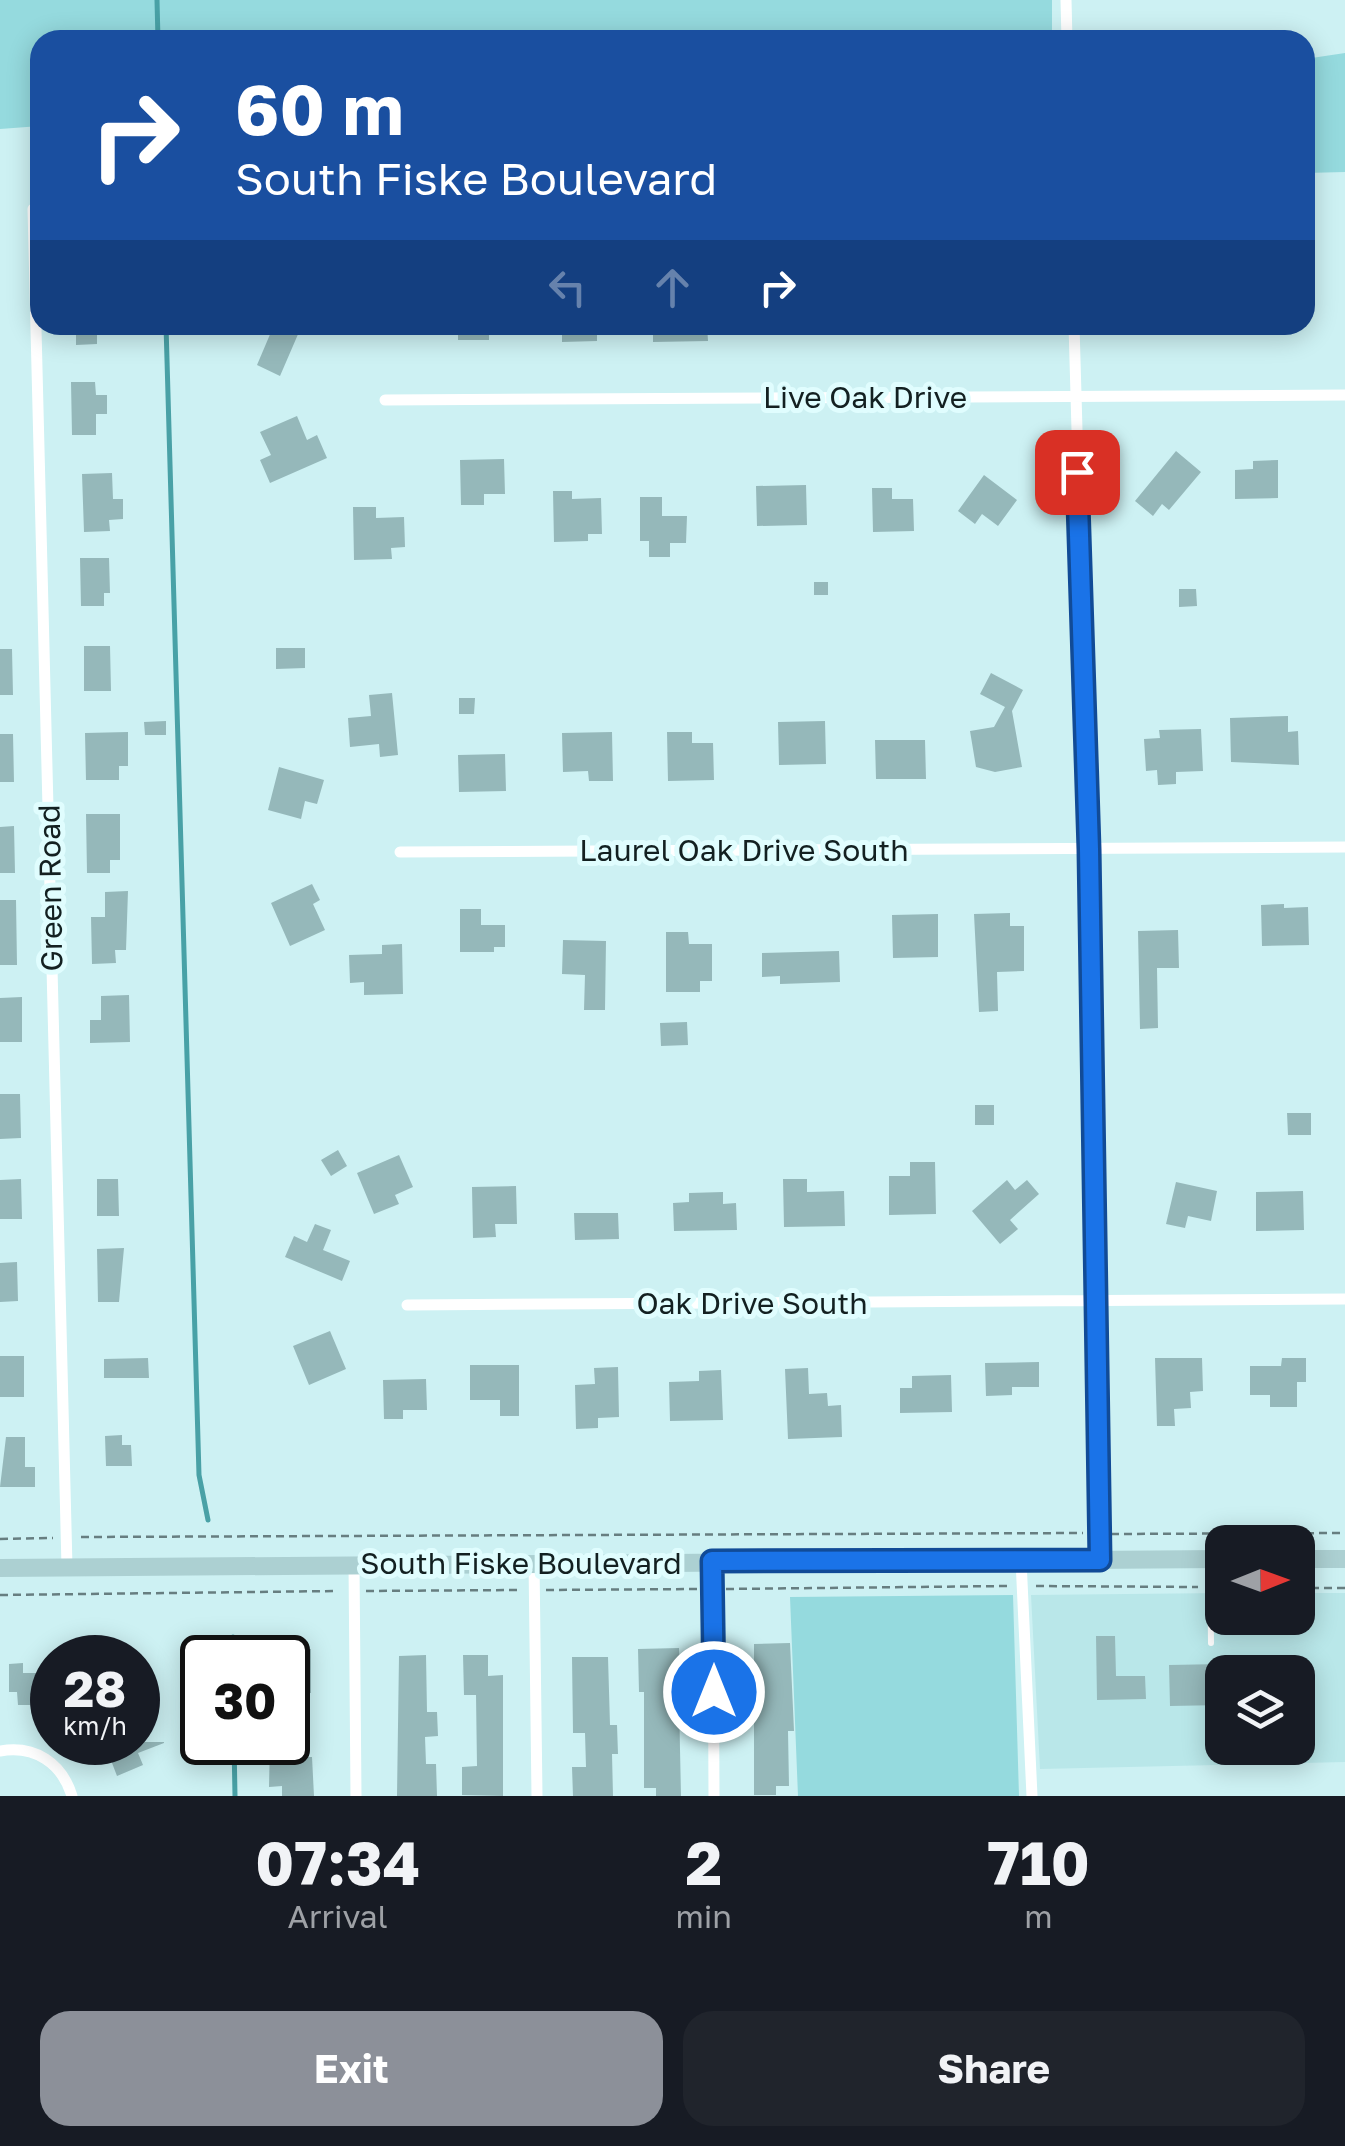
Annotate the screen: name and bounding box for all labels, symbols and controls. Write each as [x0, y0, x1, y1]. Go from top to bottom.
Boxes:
text: 60 m [235, 66, 404, 150]
icon: right [70, 70, 200, 200]
text: South Fiske Boulevard [235, 151, 717, 205]
icon: left [540, 260, 595, 315]
icon: ahead [645, 260, 700, 315]
icon: right [750, 260, 805, 315]
street label: Live Oak Drive [763, 379, 967, 415]
pin [1035, 430, 1120, 515]
icon: arrive [1050, 445, 1105, 500]
street label: Green Road [31, 804, 69, 972]
street label: Laurel Oak Drive South [579, 832, 909, 868]
street label: Oak Drive South [636, 1285, 868, 1321]
north arrow [1205, 1525, 1315, 1635]
map controls [1205, 1525, 1315, 1765]
street label: South Fiske Boulevard [360, 1545, 682, 1581]
speed limit sign: 30 [180, 1635, 310, 1765]
position arrow [662, 1640, 766, 1744]
button: layers [1205, 1655, 1315, 1765]
text: 28 [64, 1658, 126, 1718]
text: km/h [63, 1710, 127, 1741]
text: 07:34 [255, 1826, 420, 1898]
text: 2 [685, 1826, 722, 1898]
text: 710 [987, 1826, 1090, 1898]
text: Arrival [288, 1897, 388, 1935]
text: min [675, 1897, 732, 1935]
text: m [1024, 1897, 1053, 1935]
button: Exit [40, 2011, 663, 2126]
button: Share [683, 2011, 1305, 2126]

